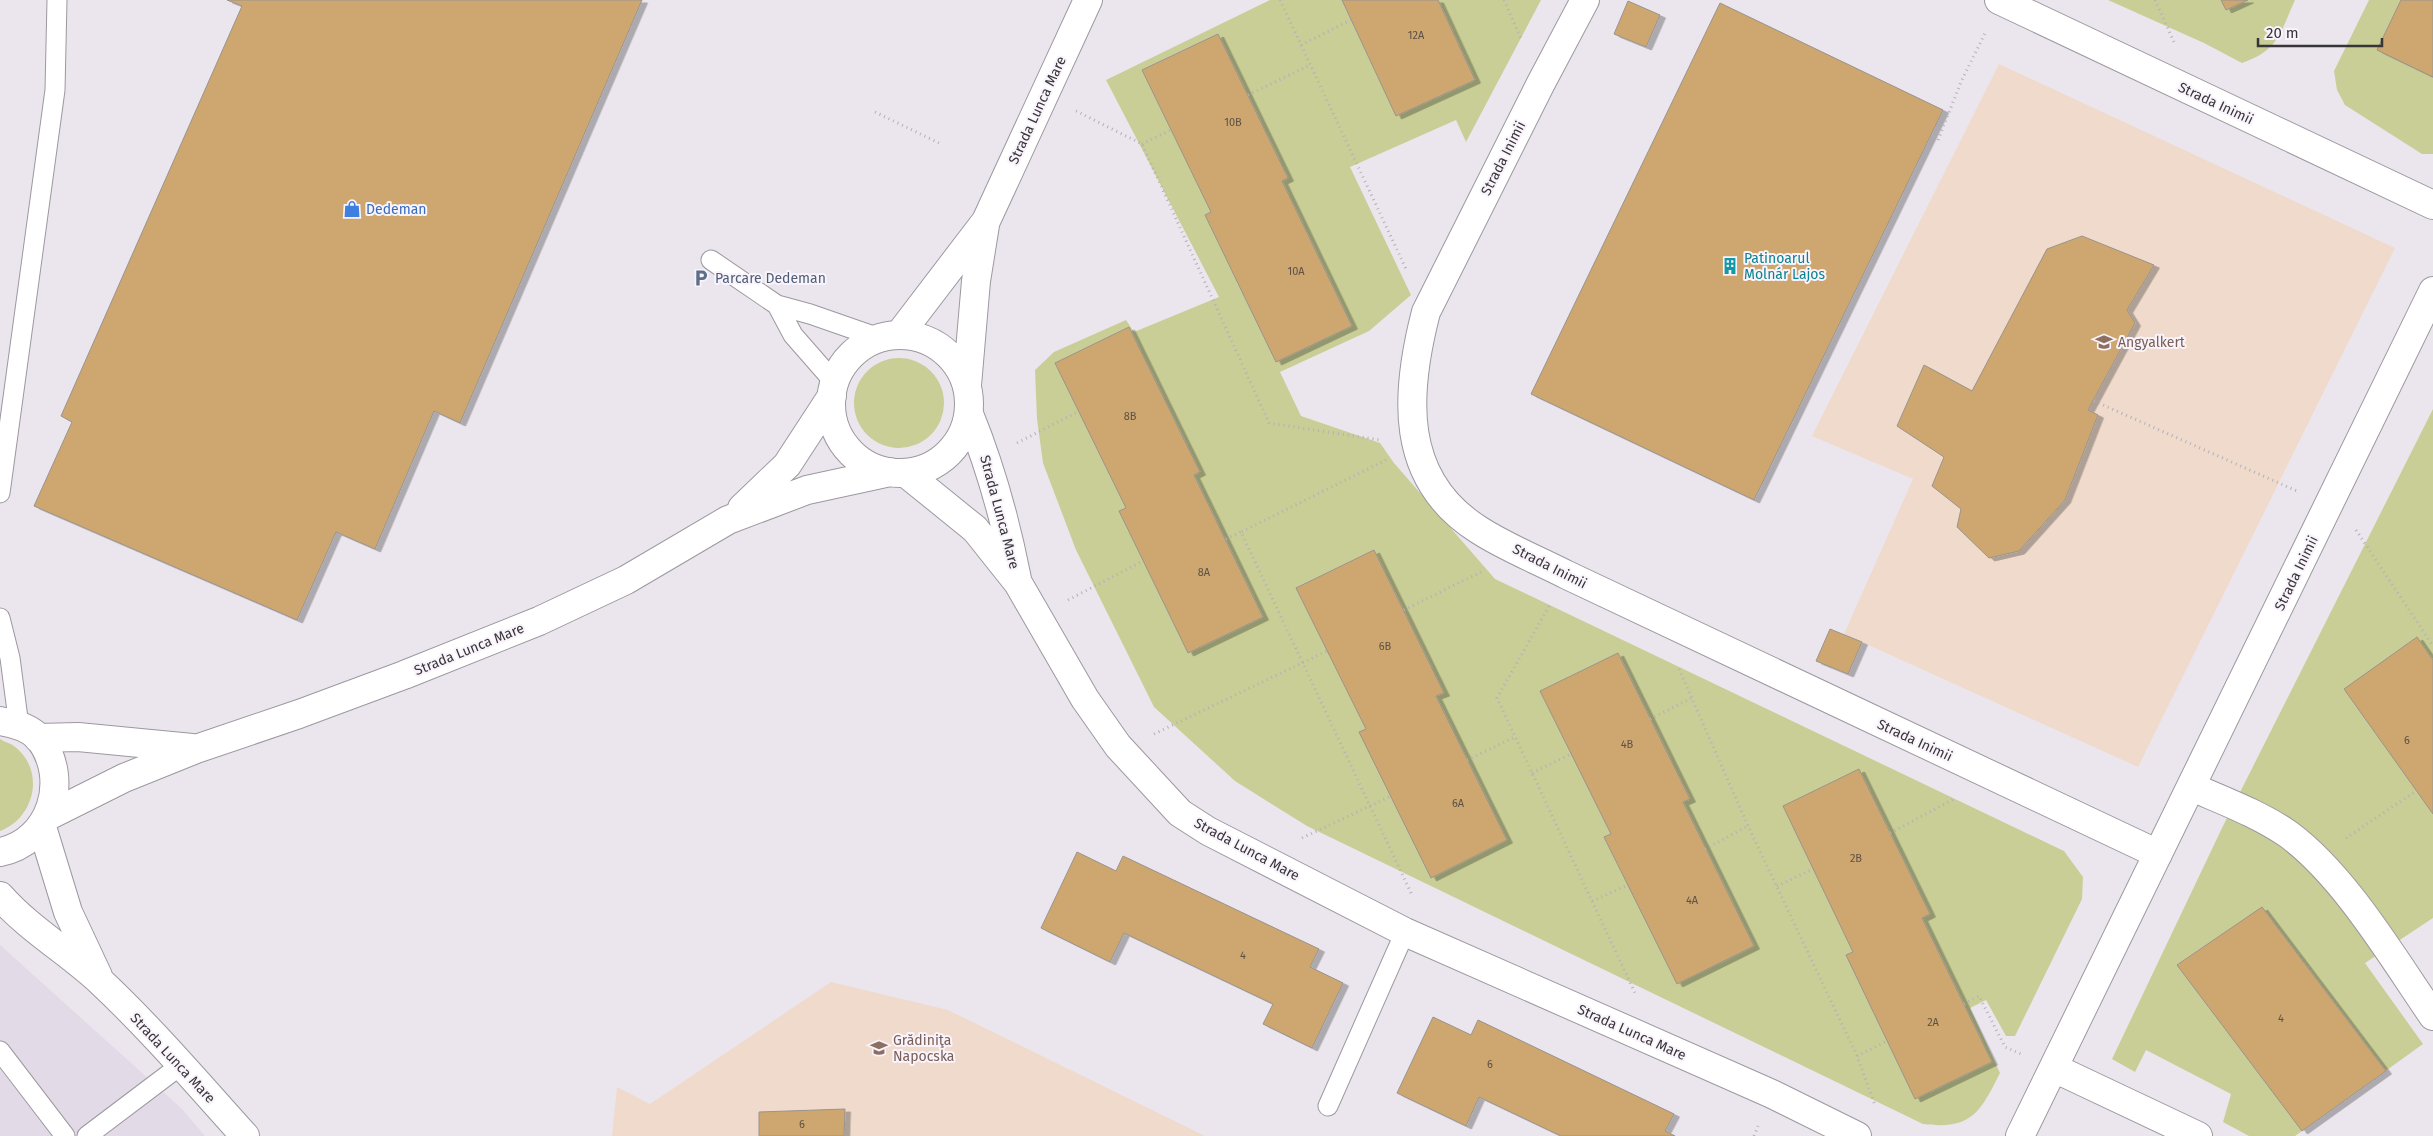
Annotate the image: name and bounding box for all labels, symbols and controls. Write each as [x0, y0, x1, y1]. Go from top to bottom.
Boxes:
scale bar [2258, 15, 2382, 47]
text: 20 m [2266, 24, 2299, 42]
house number: 12A [1408, 29, 1425, 42]
street label: Strada Lunca Mare [1005, 54, 1070, 167]
street label: Strada Inimii [2175, 79, 2256, 128]
house number: 10B [1224, 116, 1242, 129]
street label: Strada Inimii [1477, 118, 1529, 198]
shop icon: Dedeman [342, 199, 362, 219]
place label: Dedeman [366, 201, 426, 218]
place label: Patinoarul Molnár Lajos [1744, 250, 1826, 283]
building icon: Patinoarul Molnár Lajos [1720, 256, 1740, 276]
house number: 10A [1287, 265, 1305, 278]
parking icon: Parcare Dedeman [691, 268, 711, 288]
place label: Parcare Dedeman [715, 270, 826, 287]
school or university icon: Angyalkert [2094, 332, 2114, 352]
place label: Angyalkert [2118, 334, 2186, 351]
house number: 8B [1124, 410, 1137, 423]
street label: Strada Lunca Mare [976, 453, 1023, 571]
street label: Strada Inimii [2271, 533, 2322, 613]
street label: Strada Inimii [1510, 540, 1590, 592]
house number: 8A [1198, 566, 1211, 579]
street label: Strada Lunca Mare [412, 620, 527, 679]
house number: 6B [1379, 640, 1392, 653]
street label: Strada Inimii [1874, 716, 1955, 765]
house number: 6 [2404, 734, 2410, 747]
house number: 4B [1621, 738, 1634, 751]
house number: 6A [1452, 797, 1465, 810]
street label: Strada Lunca Mare [1191, 814, 1302, 884]
house number: 2B [1850, 852, 1862, 865]
house number: 4A [1686, 894, 1699, 907]
house number: 4 [1240, 949, 1246, 962]
street label: Strada Lunca Mare [1575, 1001, 1689, 1064]
street label: Strada Lunca Mare [127, 1010, 219, 1107]
house number: 4 [2278, 1012, 2284, 1025]
house number: 2A [1927, 1016, 1940, 1029]
place label: Grădiniţa Napocska [893, 1032, 954, 1065]
school or university icon: Grădiniţa Napocska [869, 1038, 889, 1058]
house number: 6 [1487, 1058, 1493, 1071]
house number: 6 [799, 1118, 805, 1131]

